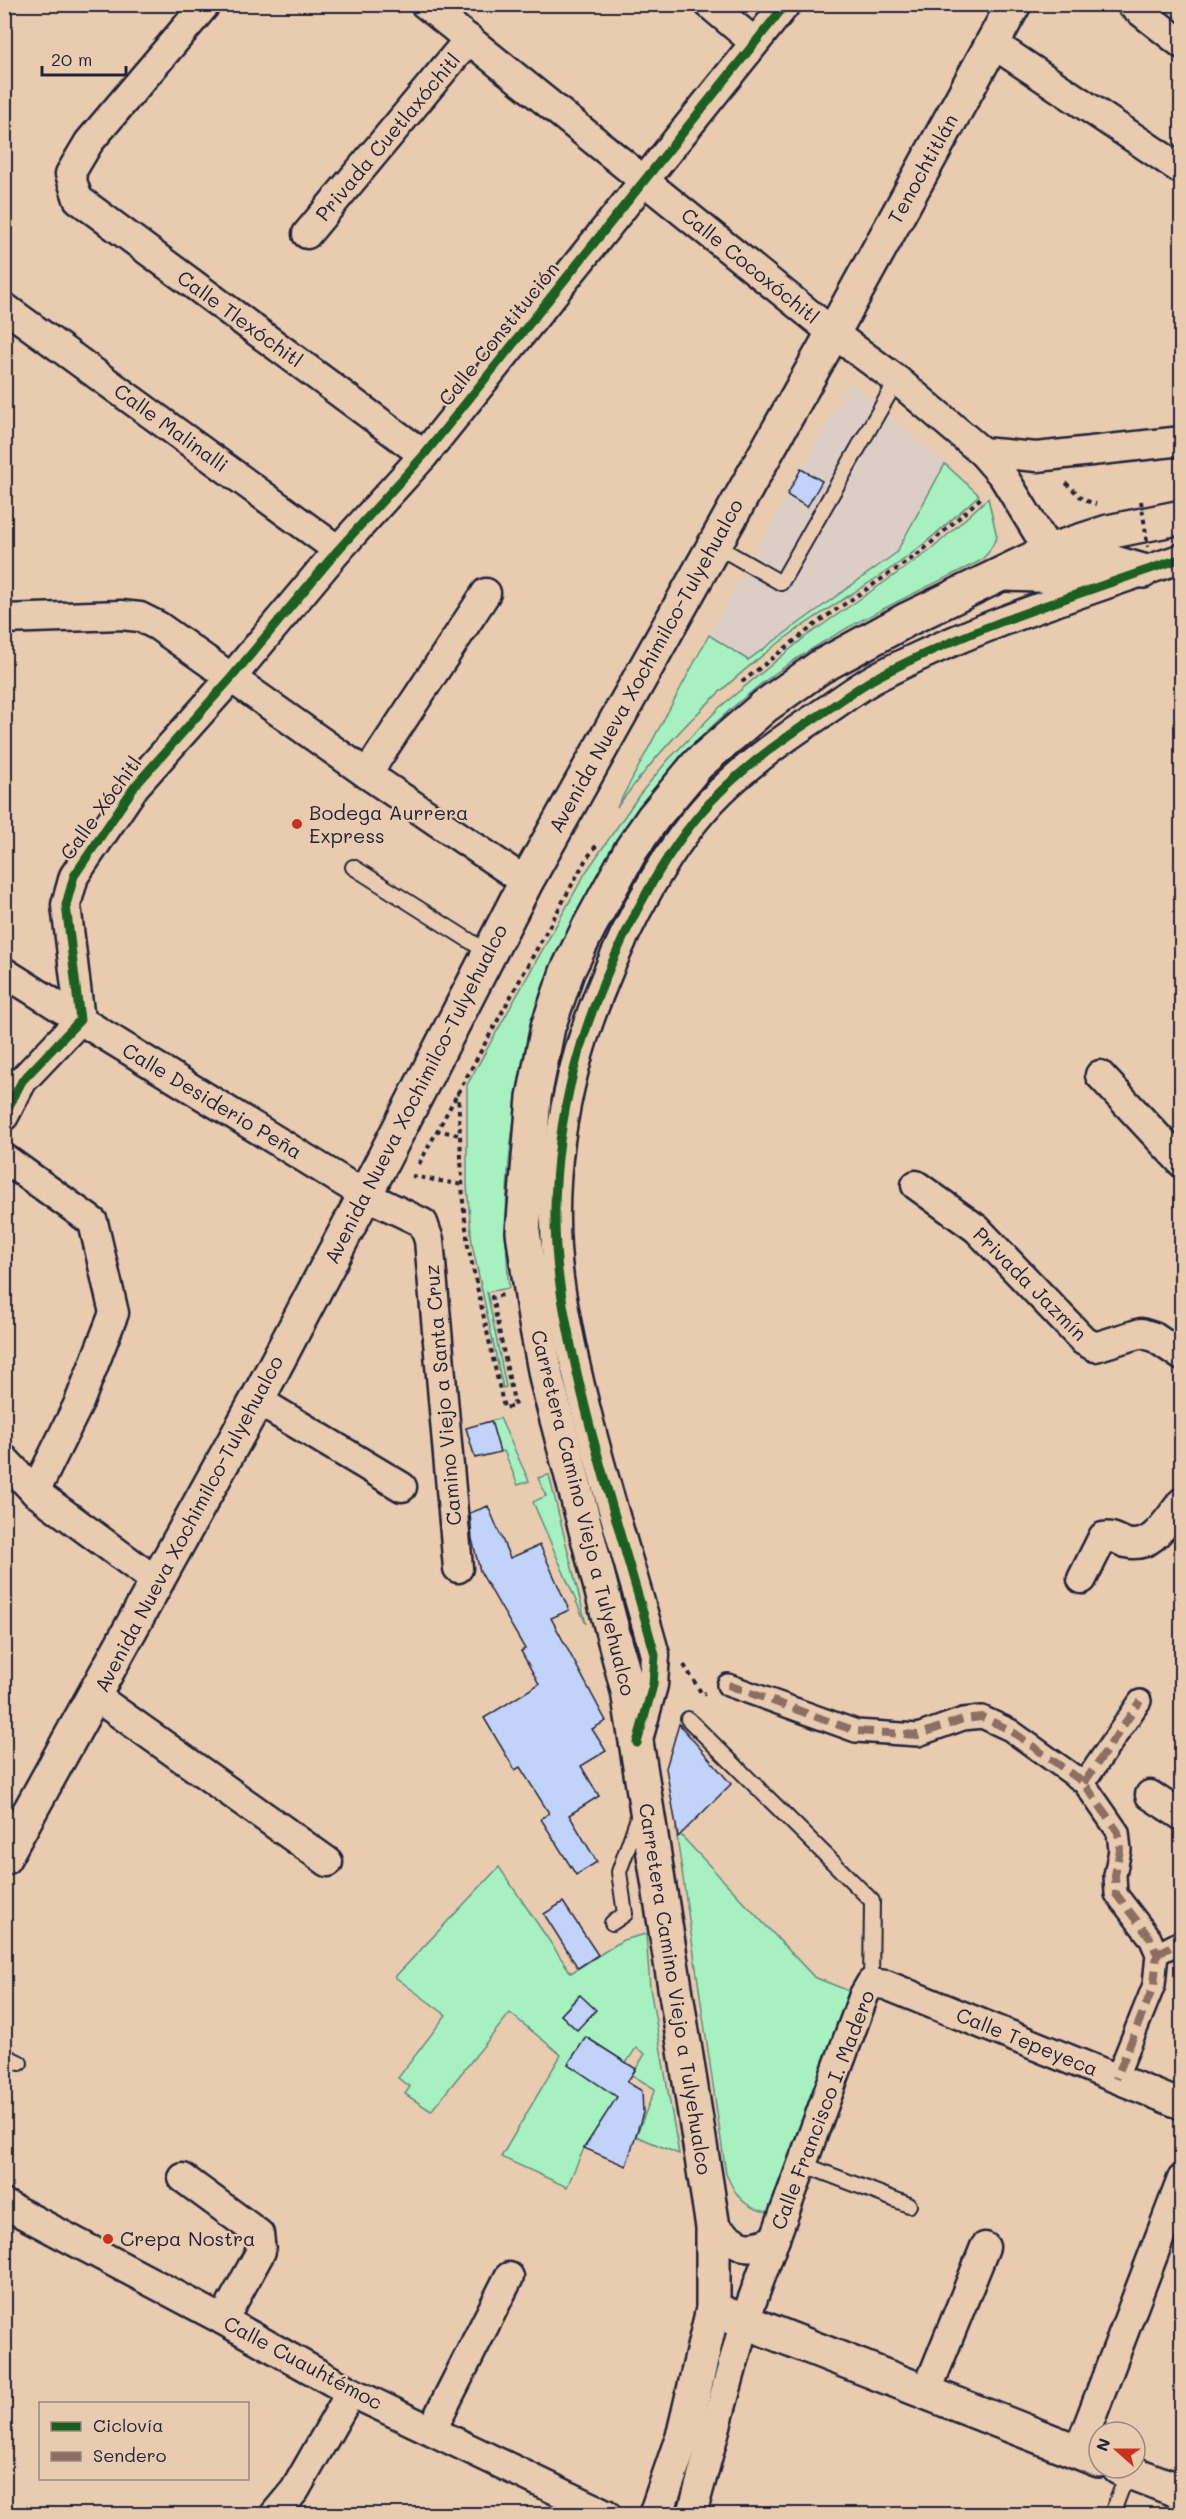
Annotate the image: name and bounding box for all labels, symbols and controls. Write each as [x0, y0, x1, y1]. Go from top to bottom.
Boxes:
scale bar [42, 39, 126, 77]
text: 20 m [51, 47, 92, 71]
street label: Privada Cuetlaxóchitl [309, 47, 465, 226]
street label: Tenochtitlán [881, 109, 963, 228]
street label: Calle Cocoxóchitl [676, 202, 825, 329]
street label: Calle Constitución [432, 256, 564, 411]
street label: Calle Tlexóchitl [173, 264, 309, 373]
street label: Calle Malinalli [109, 377, 234, 477]
street label: Avenida Nueva Xochimilco-Tulyehualco [542, 494, 748, 837]
street label: Calle Xóchitl [54, 750, 147, 865]
place label: Bodega Aurrera Express [309, 799, 469, 848]
marker: Bodega Aurrera Express [290, 817, 304, 831]
street label: Avenida Nueva Xochimilco-Tulyehualco [318, 919, 512, 1268]
street label: Calle Desiderio Peña [118, 1036, 307, 1164]
street label: Privada Jazmín [968, 1221, 1093, 1346]
street label: Camino Viejo a Santa Cruz [418, 1263, 466, 1527]
street label: Carretera Camino Viejo a Tulyehualco [526, 1327, 642, 1698]
street label: Avenida Nueva Xochimilco-Tulyehualco [88, 1351, 288, 1696]
street label: Carretera Camino Viejo a Tulyehualco [634, 1801, 718, 2177]
street label: Calle Francisco I. Madero [764, 1986, 880, 2233]
street label: Calle Tepeyeca [953, 2001, 1102, 2081]
place label: Crepa Nostra [120, 2225, 256, 2251]
marker: Crepa Nostra [101, 2232, 115, 2246]
street label: Calle Cuauhtémoc [220, 2309, 387, 2415]
legend [39, 2402, 249, 2480]
text: Ciclovía [93, 2413, 164, 2437]
north arrow [1087, 2420, 1147, 2480]
text: N [1091, 2435, 1115, 2454]
text: Sendero [93, 2443, 167, 2467]

